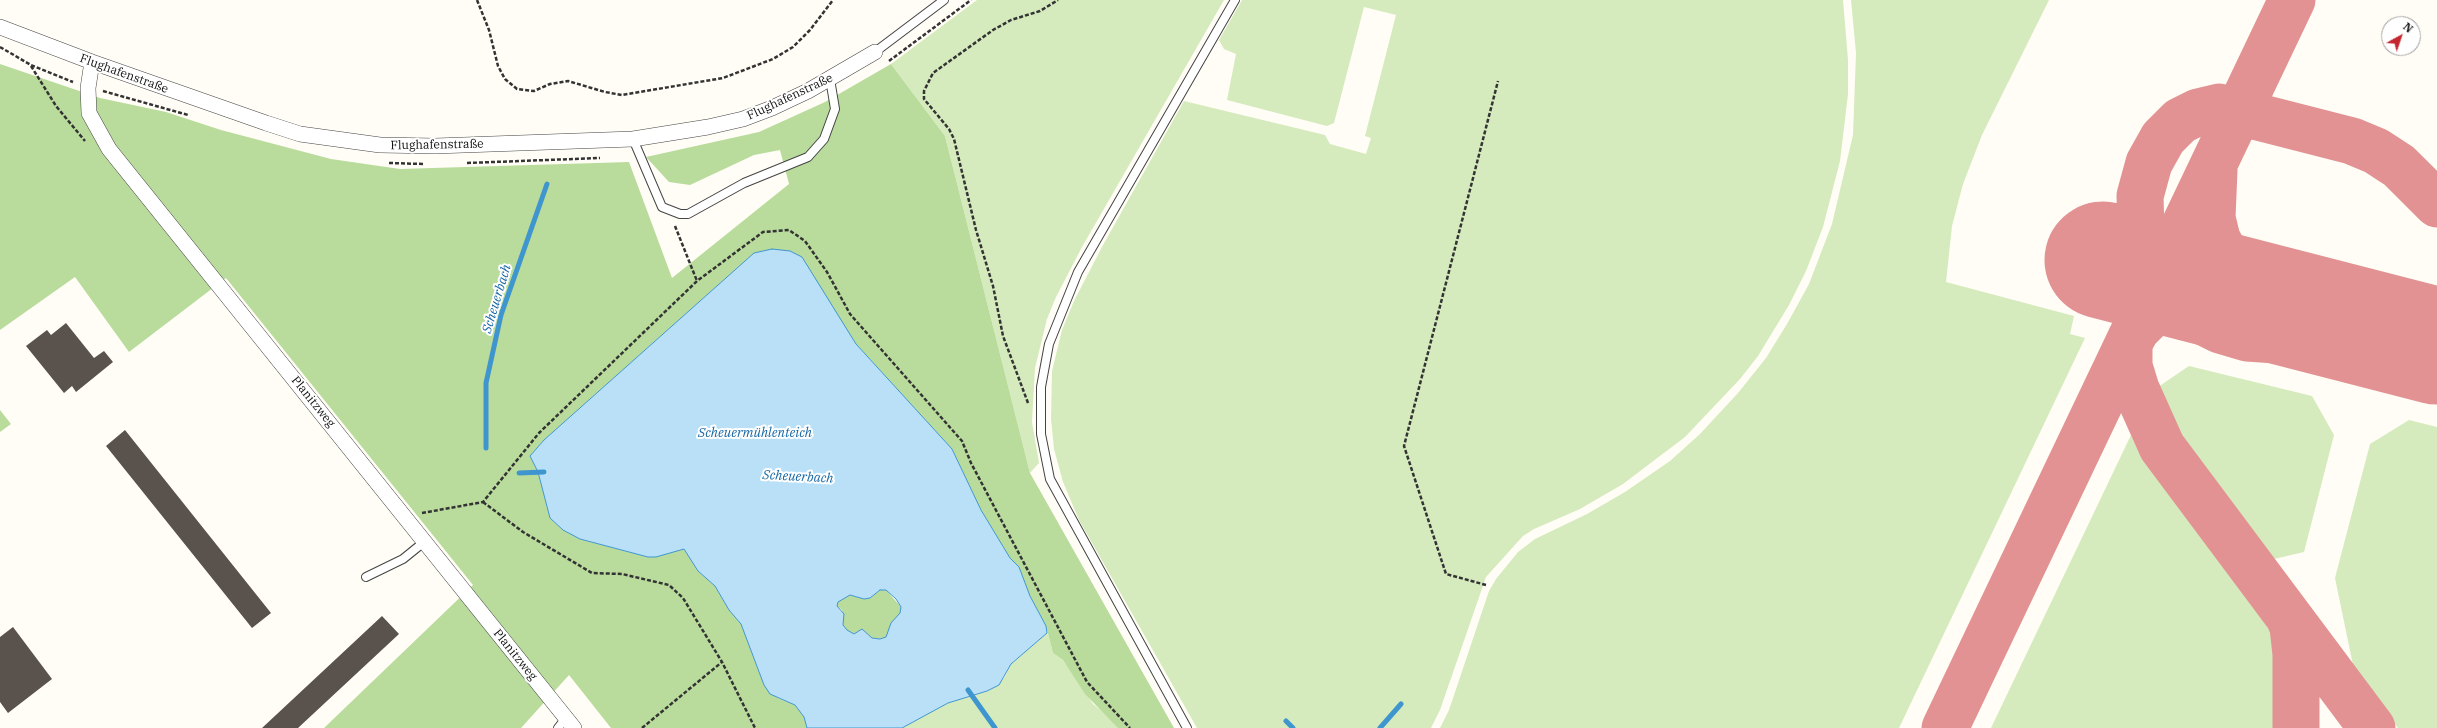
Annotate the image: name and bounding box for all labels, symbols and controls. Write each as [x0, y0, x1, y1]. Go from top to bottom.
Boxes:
north arrow [2381, 16, 2421, 56]
text: N [2400, 19, 2416, 36]
street label: Flughafenstraße [78, 51, 170, 97]
street label: Flughafenstraße [745, 71, 835, 123]
street label: Flughafenstraße [390, 137, 484, 153]
water label: Scheuerbach [479, 263, 515, 335]
street label: Planitzweg [288, 374, 338, 430]
water label: Scheuermühlenteich [698, 425, 812, 441]
water label: Scheuerbach [762, 467, 834, 487]
street label: Planitzweg [490, 627, 540, 683]

